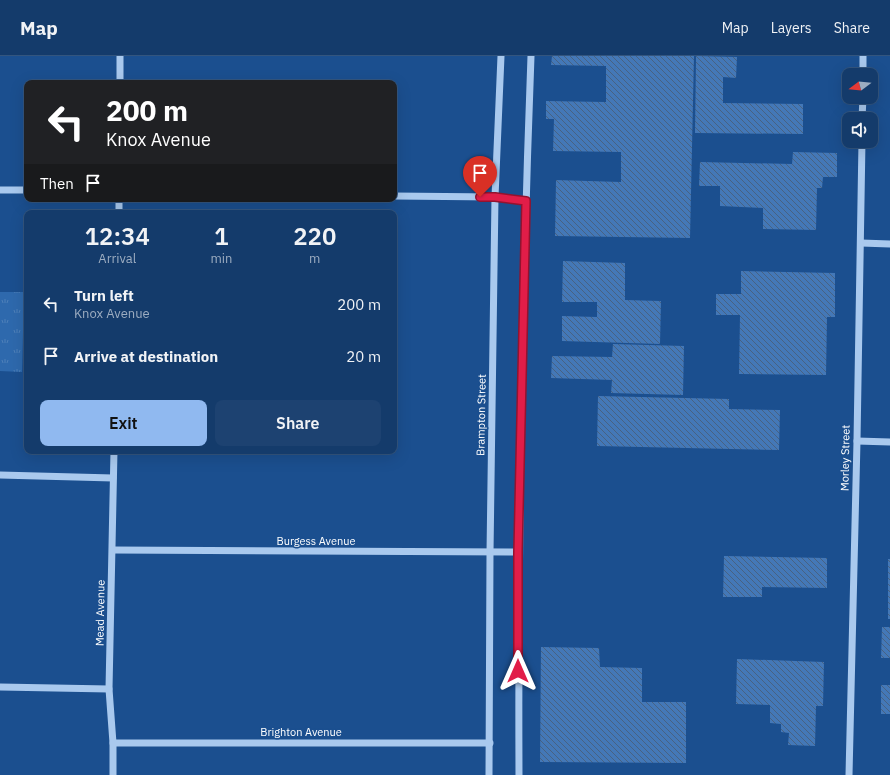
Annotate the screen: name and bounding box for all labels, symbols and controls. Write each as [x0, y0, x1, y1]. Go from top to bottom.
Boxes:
text: Map [20, 16, 58, 40]
text: Map [722, 19, 749, 37]
text: Layers [771, 19, 812, 37]
text: Share [834, 19, 870, 37]
north arrow [842, 68, 878, 104]
map controls [842, 68, 878, 148]
text: 200 m [106, 92, 188, 129]
icon: left [40, 96, 92, 148]
button: sound [842, 112, 878, 148]
text: Knox Avenue [106, 128, 211, 151]
pin [463, 156, 497, 197]
icon: arrive [469, 162, 491, 184]
icon: arrive [82, 172, 104, 194]
text: Then [40, 174, 74, 193]
text: 12:34 [85, 220, 150, 252]
text: 1 [214, 220, 229, 252]
text: 220 [293, 220, 336, 252]
text: Arrival [98, 250, 136, 267]
text: min [211, 250, 233, 267]
text: m [309, 250, 320, 267]
text: Turn left [74, 286, 134, 305]
icon: left [40, 293, 62, 315]
text: 200 m [337, 295, 381, 314]
text: Knox Avenue [74, 305, 150, 322]
icon: arrive [40, 345, 62, 367]
text: Arrive at destination [74, 347, 218, 366]
text: 20 m [346, 347, 381, 366]
street label: Brampton Street [473, 374, 489, 456]
button: Exit [40, 400, 207, 446]
button: Share [215, 400, 381, 446]
street label: Morley Street [837, 425, 853, 491]
street label: Burgess Avenue [277, 534, 355, 548]
street label: Mead Avenue [92, 580, 108, 646]
position arrow [497, 650, 539, 692]
street label: Brighton Avenue [260, 725, 342, 739]

